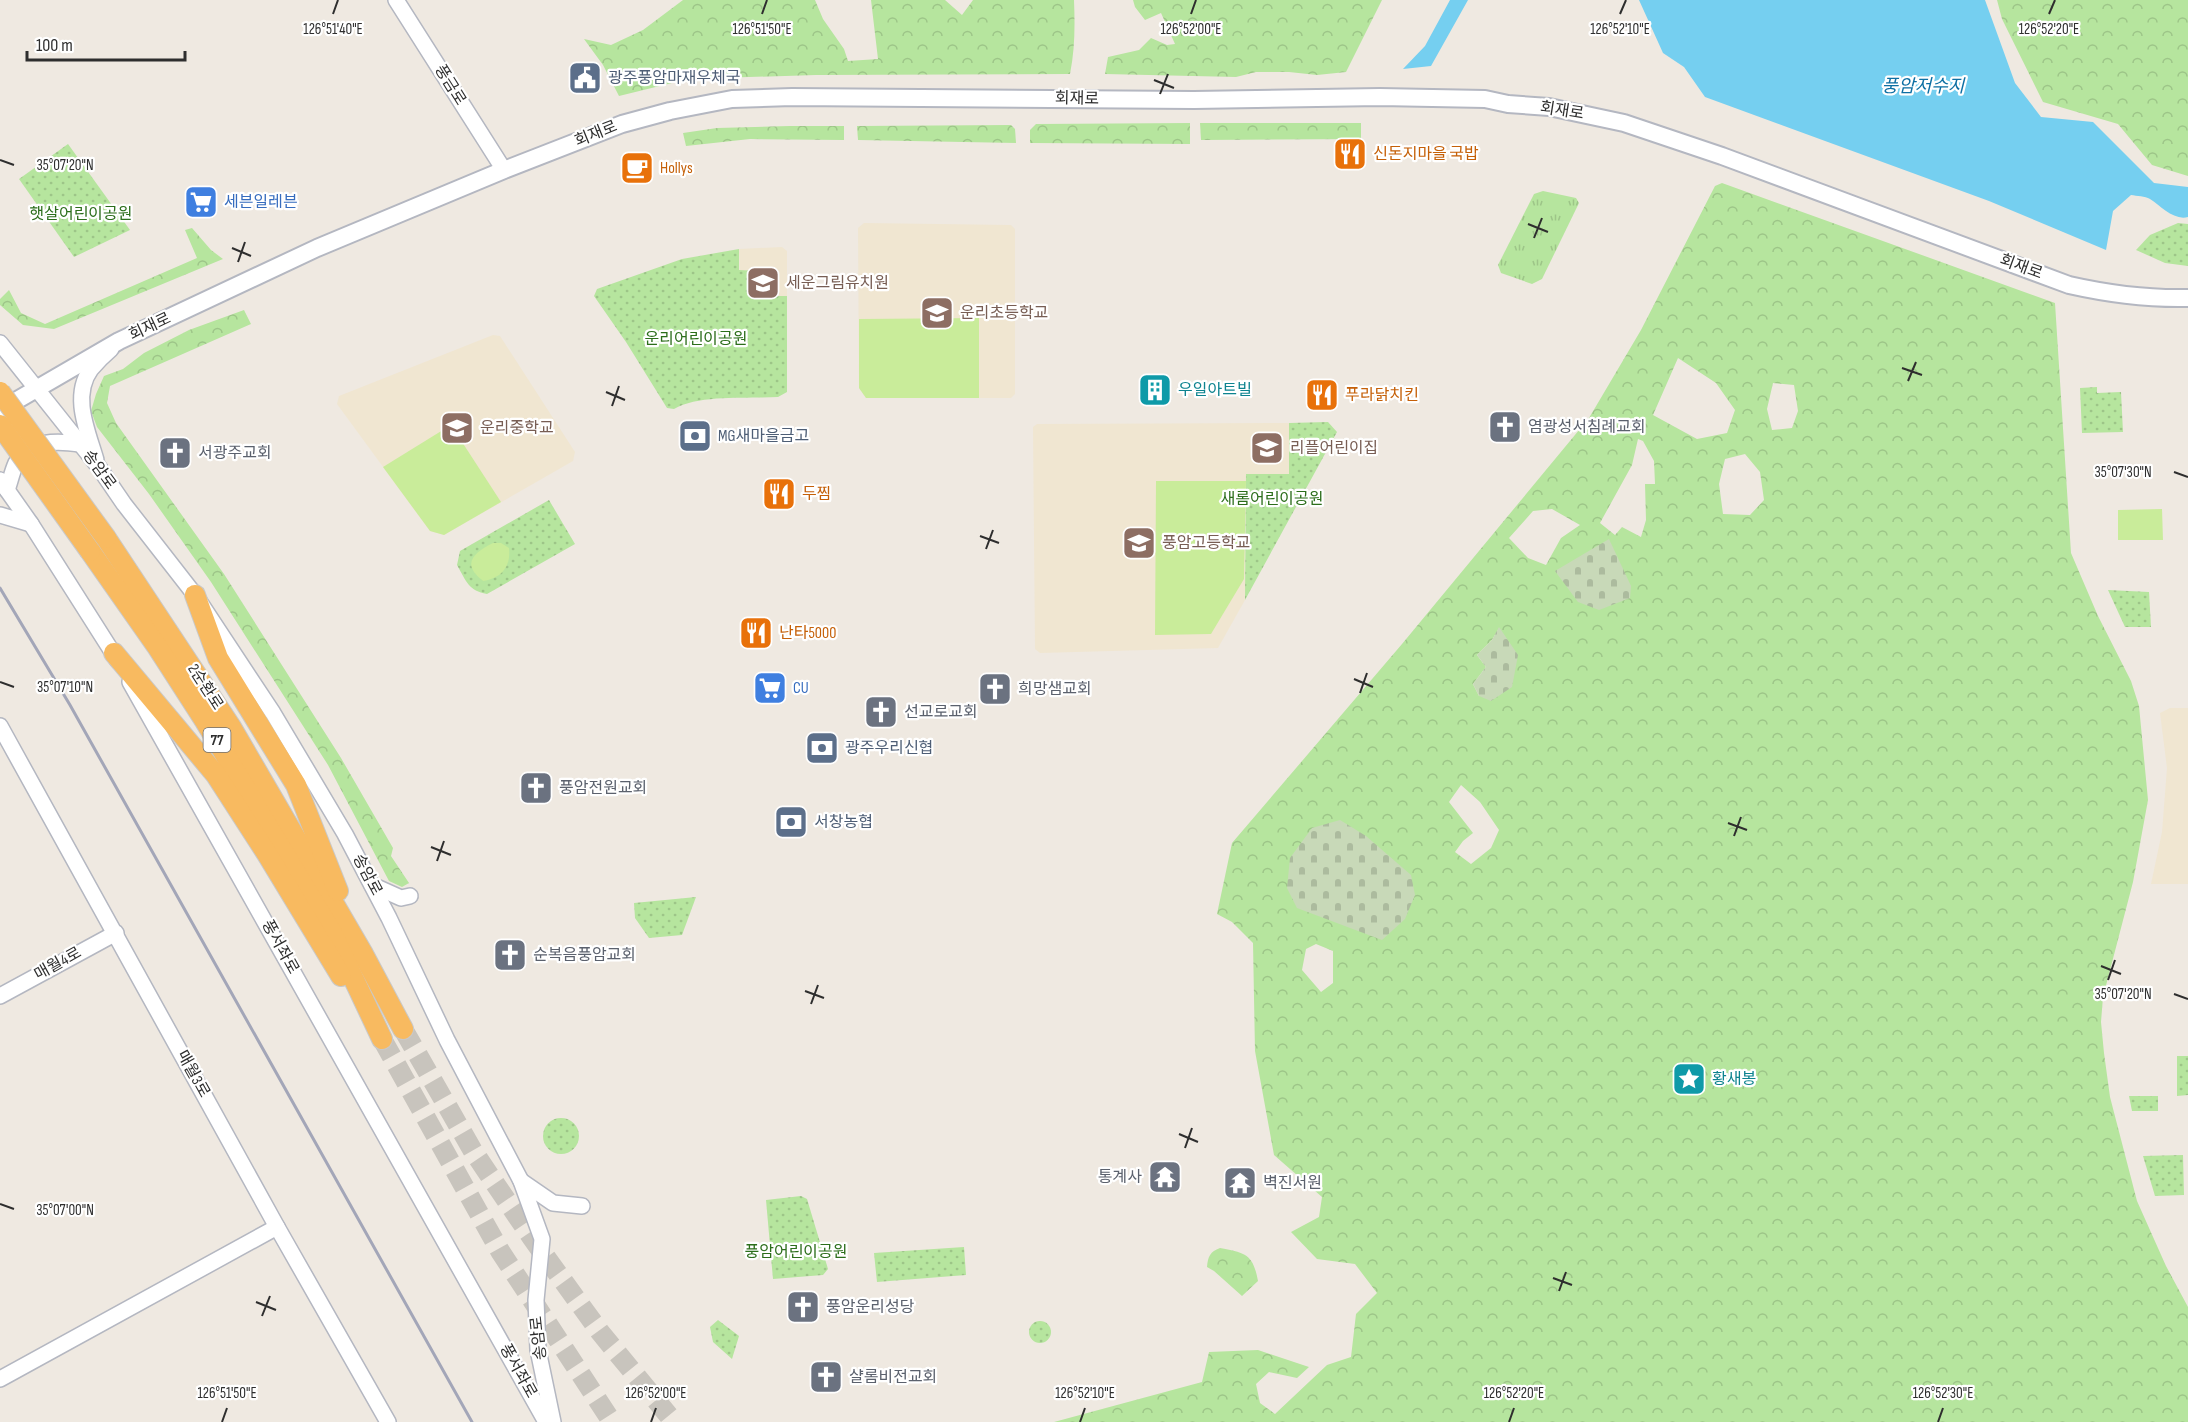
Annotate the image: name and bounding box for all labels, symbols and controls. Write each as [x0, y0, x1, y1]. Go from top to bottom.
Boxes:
text: 126°51'40"E [303, 20, 363, 39]
text: 126°51'50"E [732, 20, 792, 39]
text: 126°52'00"E [1160, 20, 1222, 39]
text: 126°52'10"E [1590, 20, 1650, 39]
text: 126°52'20"E [2019, 20, 2079, 39]
scale bar [27, 24, 184, 62]
text: 100 m [36, 35, 73, 56]
public building icon: 광주풍암마재우체국 [567, 60, 603, 96]
street label: 풍금로 [430, 61, 470, 109]
place label: 광주풍암마재우체국 [608, 69, 740, 88]
water label: 풍암저수지 [1882, 76, 1966, 97]
street label: 회재로 [1055, 89, 1100, 109]
street label: 회재로 [1539, 98, 1586, 124]
street label: 회재로 [572, 117, 620, 151]
restaurant icon: 신돈지마을 국밥 [1332, 136, 1368, 172]
place label: 신돈지마을 국밥 [1373, 145, 1479, 164]
cafe icon: Hollys [619, 150, 655, 186]
text: 35°07'20"N [36, 156, 94, 175]
place label: Hollys [660, 159, 693, 178]
supermarket icon: 세븐일레븐 [183, 184, 219, 220]
place label: 세븐일레븐 [224, 193, 298, 212]
park label: 햇살어린이공원 [29, 205, 133, 224]
street label: 회재로 [1997, 251, 2045, 284]
school or university icon: 세운그림유치원 [745, 265, 781, 301]
place label: 세운그림유치원 [786, 274, 889, 293]
school or university icon: 운리초등학교 [919, 295, 955, 331]
place label: 운리초등학교 [960, 304, 1048, 323]
street label: 회재로 [126, 309, 174, 345]
park label: 운리어린이공원 [644, 330, 748, 349]
building icon: 우일아트빌 [1137, 372, 1173, 408]
restaurant icon: 푸라닭치킨 [1304, 377, 1340, 413]
place label: 우일아트빌 [1178, 381, 1252, 400]
place label: 푸라닭치킨 [1345, 386, 1419, 405]
church icon: 염광성서침례교회 [1487, 409, 1523, 445]
school or university icon: 운리중학교 [439, 410, 475, 446]
bank icon: MG새마을금고 [677, 418, 713, 454]
place label: 염광성서침례교회 [1528, 418, 1646, 437]
place label: 운리중학교 [480, 419, 554, 438]
place label: MG새마을금고 [718, 427, 809, 446]
school or university icon: 리플어린이집 [1249, 430, 1285, 466]
church icon: 서광주교회 [157, 435, 193, 471]
place label: 리플어린이집 [1290, 439, 1378, 458]
place label: 서광주교회 [198, 444, 272, 463]
street label: 송암로 [78, 447, 120, 494]
text: 35°07'30"N [2094, 463, 2152, 482]
restaurant icon: 두찜 [761, 476, 797, 512]
place label: 두찜 [802, 485, 831, 504]
park label: 새롬어린이공원 [1220, 490, 1324, 509]
school or university icon: 풍암고등학교 [1121, 525, 1157, 561]
place label: 풍암고등학교 [1162, 534, 1250, 553]
restaurant icon: 난타5000 [738, 615, 774, 651]
place label: 난타5000 [779, 624, 836, 643]
street label: 2순환로 [183, 661, 227, 714]
supermarket icon: CU [752, 670, 788, 706]
church icon: 희망샘교회 [977, 671, 1013, 707]
text: 35°07'10"N [37, 678, 93, 697]
place label: CU [793, 679, 809, 698]
place label: 희망샘교회 [1018, 680, 1092, 699]
church icon: 선교로교회 [863, 694, 899, 730]
place label: 선교로교회 [904, 703, 978, 722]
road number: 77 [204, 728, 230, 752]
bank icon: 광주우리신협 [804, 730, 840, 766]
place label: 광주우리신협 [845, 739, 933, 758]
church icon: 풍암전원교회 [518, 770, 554, 806]
place label: 풍암전원교회 [559, 779, 647, 798]
bank icon: 서창농협 [773, 804, 809, 840]
place label: 서창농협 [814, 813, 873, 832]
street label: 송암로 [348, 851, 386, 899]
street label: 풍서좌로 [257, 917, 303, 978]
church icon: 순복음풍암교회 [492, 937, 528, 973]
street label: 매월4로 [31, 943, 85, 985]
place label: 순복음풍암교회 [533, 946, 636, 965]
text: 35°07'20"N [2094, 985, 2152, 1004]
street label: 매월3로 [172, 1047, 214, 1101]
place icon: 황새봉 [1671, 1061, 1707, 1097]
place label: 황새봉 [1712, 1070, 1756, 1089]
temple icon: 통계사 [1147, 1159, 1183, 1195]
temple icon: 벽진서원 [1222, 1165, 1258, 1201]
place label: 통계사 [1098, 1168, 1142, 1187]
place label: 벽진서원 [1263, 1174, 1322, 1193]
text: 35°07'00"N [36, 1201, 94, 1220]
park label: 풍암어린이공원 [744, 1243, 848, 1262]
church icon: 풍암운리성당 [785, 1289, 821, 1325]
place label: 풍암운리성당 [826, 1298, 915, 1317]
street label: 송암로 [527, 1315, 551, 1361]
street label: 풍서좌로 [495, 1341, 541, 1402]
church icon: 샬롬비전교회 [808, 1359, 844, 1395]
place label: 샬롬비전교회 [849, 1368, 937, 1387]
text: 126°51'50"E [197, 1384, 257, 1403]
text: 126°52'00"E [625, 1384, 687, 1403]
text: 126°52'10"E [1055, 1384, 1115, 1403]
text: 126°52'20"E [1484, 1384, 1544, 1403]
text: 126°52'30"E [1913, 1384, 1973, 1403]

